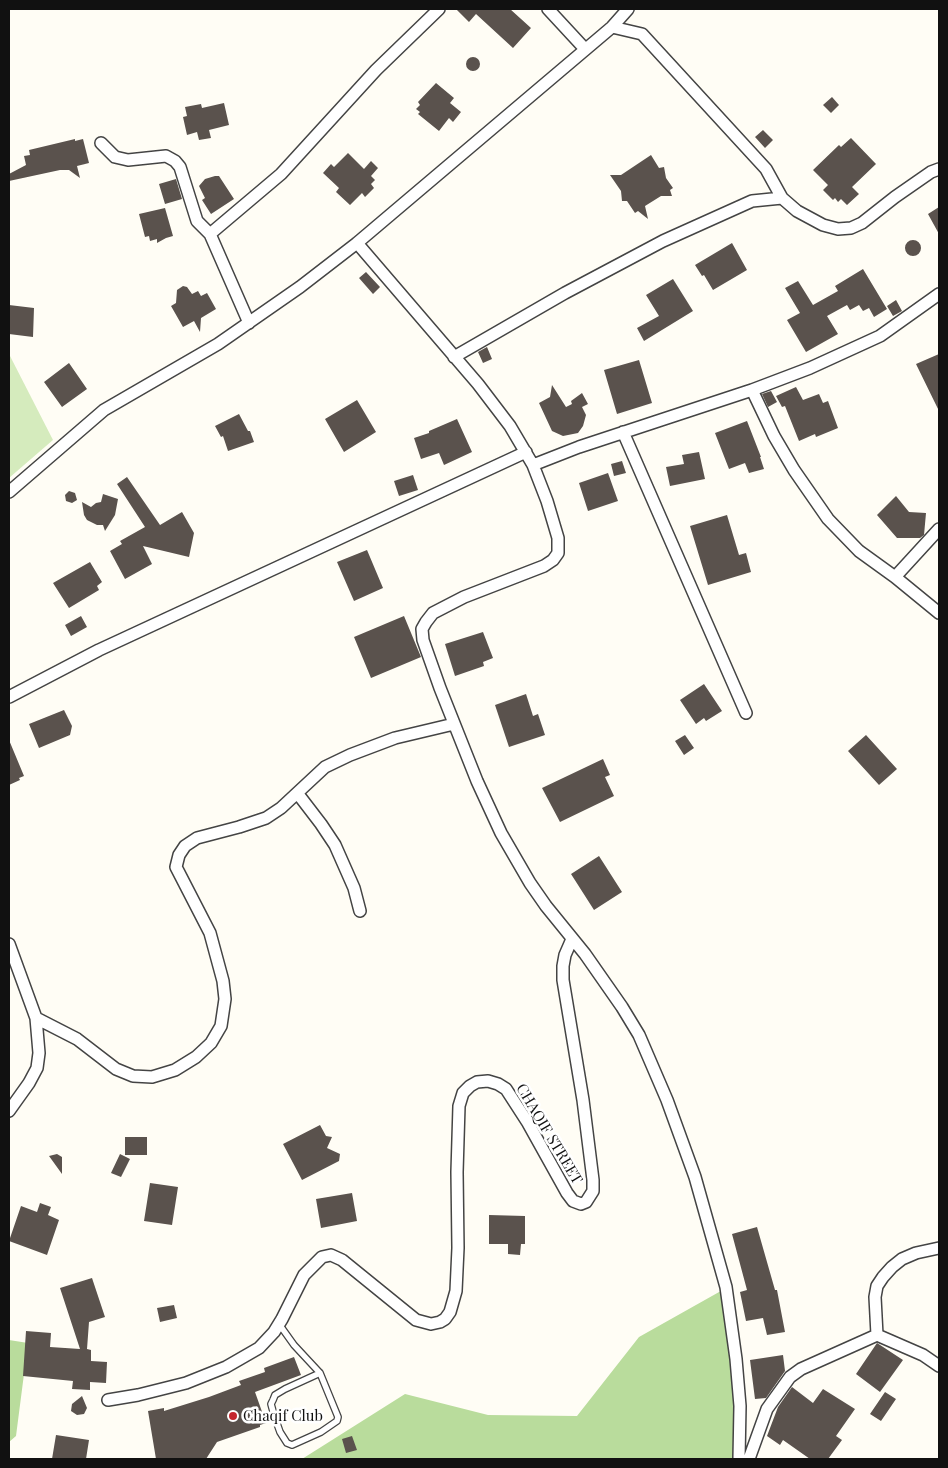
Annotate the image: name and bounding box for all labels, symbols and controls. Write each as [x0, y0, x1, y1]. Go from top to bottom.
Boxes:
street label: CHAQIF STREET [512, 1080, 586, 1188]
place label: Chaqif Club [243, 1407, 323, 1425]
marker: Chaqif Club [227, 1410, 239, 1422]

